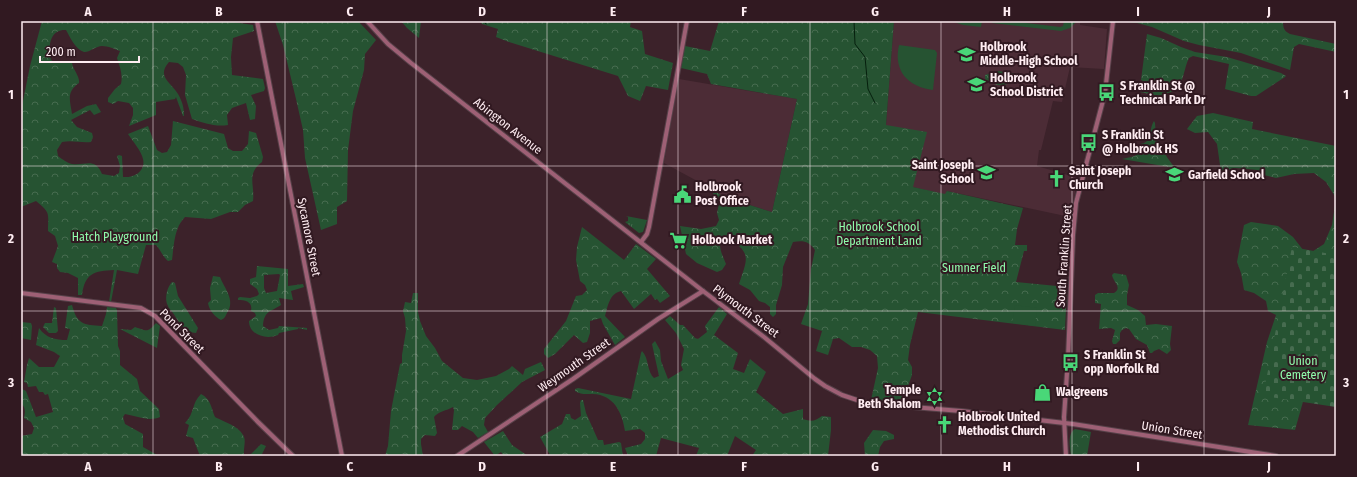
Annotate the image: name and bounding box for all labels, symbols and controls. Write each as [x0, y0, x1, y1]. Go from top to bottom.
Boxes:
text: A [83, 4, 92, 19]
text: B [215, 4, 223, 19]
text: C [347, 4, 354, 19]
text: D [478, 4, 486, 19]
text: E [610, 4, 616, 19]
text: F [741, 4, 747, 19]
text: G [871, 4, 879, 19]
text: H [1003, 4, 1011, 19]
text: I [1136, 4, 1140, 19]
text: J [1266, 4, 1271, 19]
scale bar [40, 38, 139, 64]
place label: Holbrook Middle-High School [980, 40, 1078, 68]
school or university icon: Holbrook Middle-High School [957, 44, 977, 64]
text: 200 m [46, 45, 76, 59]
place label: Holbrook School District [990, 71, 1064, 99]
school or university icon: Holbrook School District [967, 75, 987, 95]
place label: S Franklin St @ Technical Park Dr [1120, 79, 1206, 107]
bus stop icon: S Franklin St @ Technical Park Dr [1097, 83, 1117, 103]
text: 1 [8, 87, 14, 102]
text: 1 [1343, 87, 1349, 102]
street label: Abington Avenue [471, 95, 545, 157]
place label: S Franklin St @ Holbrook HS [1102, 128, 1178, 156]
bus stop icon: S Franklin St @ Holbrook HS [1079, 132, 1099, 152]
place label: Saint Joseph School [912, 158, 975, 186]
school or university icon: Saint Joseph School [977, 162, 997, 182]
place label: Saint Joseph Church [1069, 164, 1131, 192]
school or university icon: Garfield School [1165, 165, 1185, 185]
church icon: Saint Joseph Church [1046, 168, 1066, 188]
place label: Garfield School [1188, 168, 1265, 182]
place label: Holbrook Post Office [695, 180, 749, 208]
public building icon: Holbrook Post Office [672, 184, 692, 204]
street label: Sycamore Street [295, 197, 323, 278]
street label: South Franklin Street [1053, 204, 1075, 308]
park label: Holbrook School Department Land [836, 220, 922, 248]
park label: Hatch Playground [72, 230, 158, 244]
supermarket icon: Holbook Market [669, 230, 689, 250]
text: 2 [7, 231, 14, 246]
text: 2 [1342, 231, 1349, 246]
place label: Holbook Market [692, 233, 773, 247]
park label: Sumner Field [942, 261, 1006, 275]
street label: Plymouth Street [710, 282, 782, 340]
street label: Pond Street [157, 306, 207, 356]
street label: Weymouth Street [535, 335, 613, 395]
place label: S Franklin St opp Norfolk Rd [1084, 348, 1159, 376]
bus stop icon: S Franklin St opp Norfolk Rd [1061, 352, 1081, 372]
park label: Union Cemetery [1280, 354, 1327, 382]
text: 3 [7, 375, 14, 390]
text: 3 [1342, 375, 1349, 390]
shop icon: Walgreens [1033, 382, 1053, 402]
place label: Temple Beth Shalom [858, 383, 921, 411]
place label: Walgreens [1056, 385, 1109, 399]
synagogue icon: Temple Beth Shalom [924, 387, 944, 407]
place label: Holbrook United Methodist Church [958, 410, 1046, 438]
church icon: Holbrook United Methodist Church [935, 414, 955, 434]
street label: Union Street [1141, 418, 1203, 442]
text: A [83, 459, 92, 474]
text: B [215, 459, 223, 474]
text: C [347, 459, 354, 474]
text: D [478, 459, 486, 474]
text: E [610, 459, 616, 474]
text: F [741, 459, 747, 474]
text: G [871, 459, 879, 474]
text: H [1003, 459, 1011, 474]
text: I [1136, 459, 1140, 474]
text: J [1266, 459, 1271, 474]

